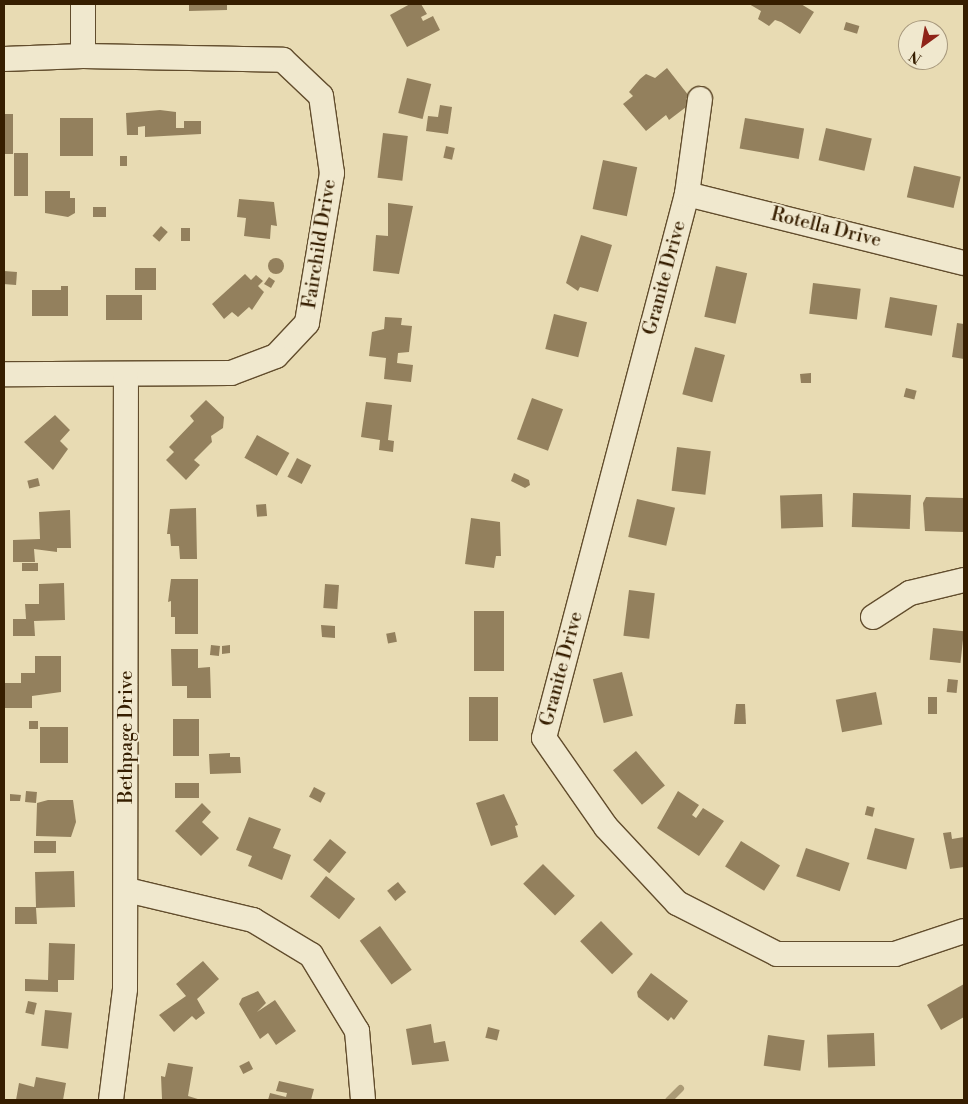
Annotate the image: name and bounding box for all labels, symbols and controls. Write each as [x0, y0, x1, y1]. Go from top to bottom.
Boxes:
north arrow [898, 20, 948, 70]
text: N [906, 46, 925, 67]
street label: Fairchild Drive [299, 178, 341, 310]
street label: Rotella Drive [769, 203, 883, 253]
street label: Granite Drive [639, 218, 691, 338]
street label: Granite Drive [536, 609, 588, 729]
street label: Bethpage Drive [116, 670, 138, 804]

